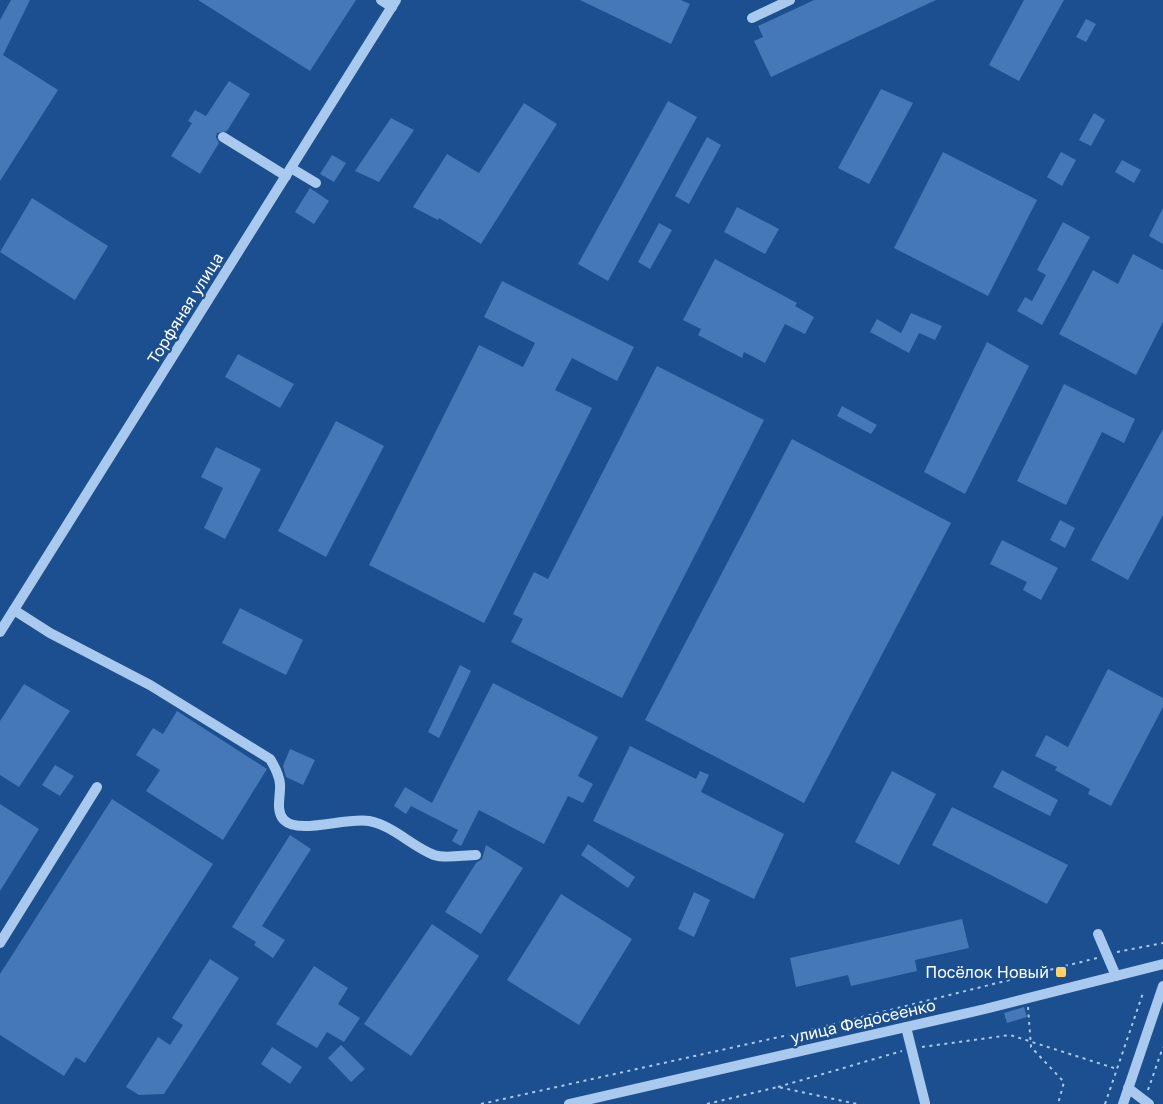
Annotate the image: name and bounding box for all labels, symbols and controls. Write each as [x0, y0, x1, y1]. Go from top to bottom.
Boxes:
street label: Торфяная улица [143, 249, 227, 367]
place label: Посёлок Новый [925, 962, 1049, 982]
marker: Посёлок Новый [1054, 965, 1068, 979]
street label: улица Федосеенко [788, 995, 938, 1047]

